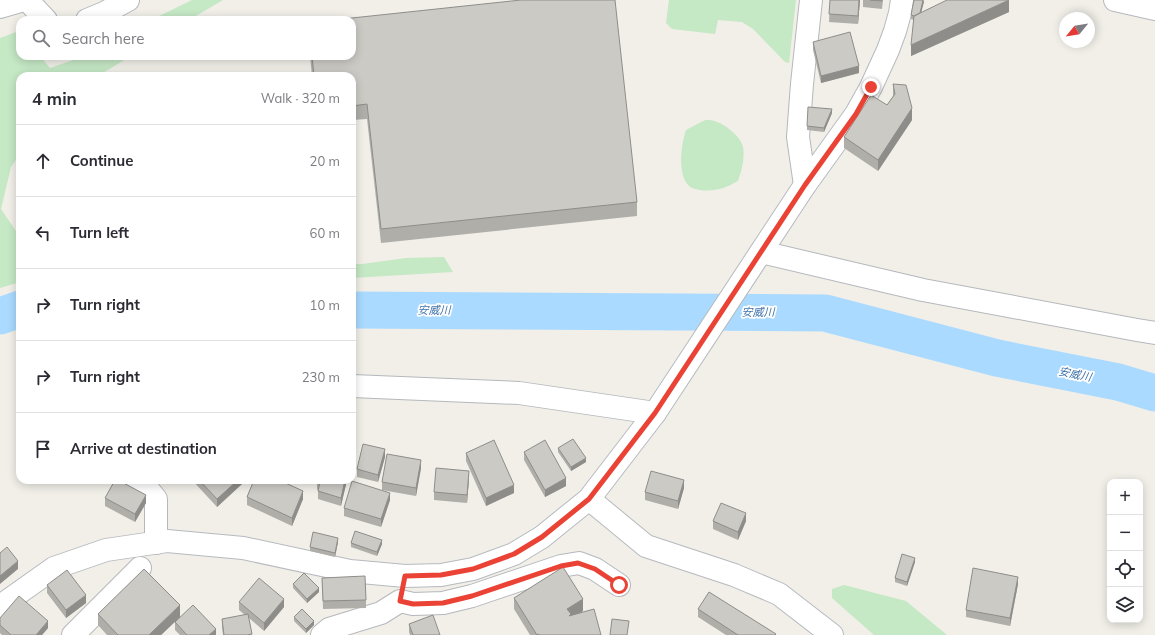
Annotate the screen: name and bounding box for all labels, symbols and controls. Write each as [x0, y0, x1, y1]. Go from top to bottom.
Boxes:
north arrow [1059, 12, 1095, 48]
search box [16, 16, 356, 60]
icon: search [30, 27, 52, 49]
text: Search here [62, 29, 144, 48]
route end [862, 78, 880, 96]
text: 4 min [32, 88, 77, 109]
text: Walk · 320 m [261, 90, 340, 106]
icon: ahead [32, 150, 54, 172]
text: Continue [70, 151, 133, 170]
text: 20 m [310, 153, 340, 169]
icon: left [32, 222, 54, 244]
text: Turn left [70, 223, 129, 242]
text: 60 m [310, 225, 340, 241]
icon: right [32, 294, 54, 316]
text: Turn right [70, 295, 140, 314]
text: 10 m [310, 297, 340, 313]
water label: 安威川 [418, 303, 451, 317]
water label: 安威川 [742, 305, 775, 319]
water label: 安威川 [1057, 364, 1094, 384]
icon: right [32, 366, 54, 388]
text: Turn right [70, 367, 140, 386]
text: 230 m [302, 369, 340, 385]
icon: arrive [32, 438, 54, 460]
text: Arrive at destination [70, 439, 217, 458]
map controls [1107, 479, 1143, 623]
button: + [1107, 479, 1143, 515]
button: − [1107, 515, 1143, 551]
button: locate [1107, 551, 1143, 587]
route start [610, 576, 628, 594]
button: layers [1107, 587, 1143, 623]

